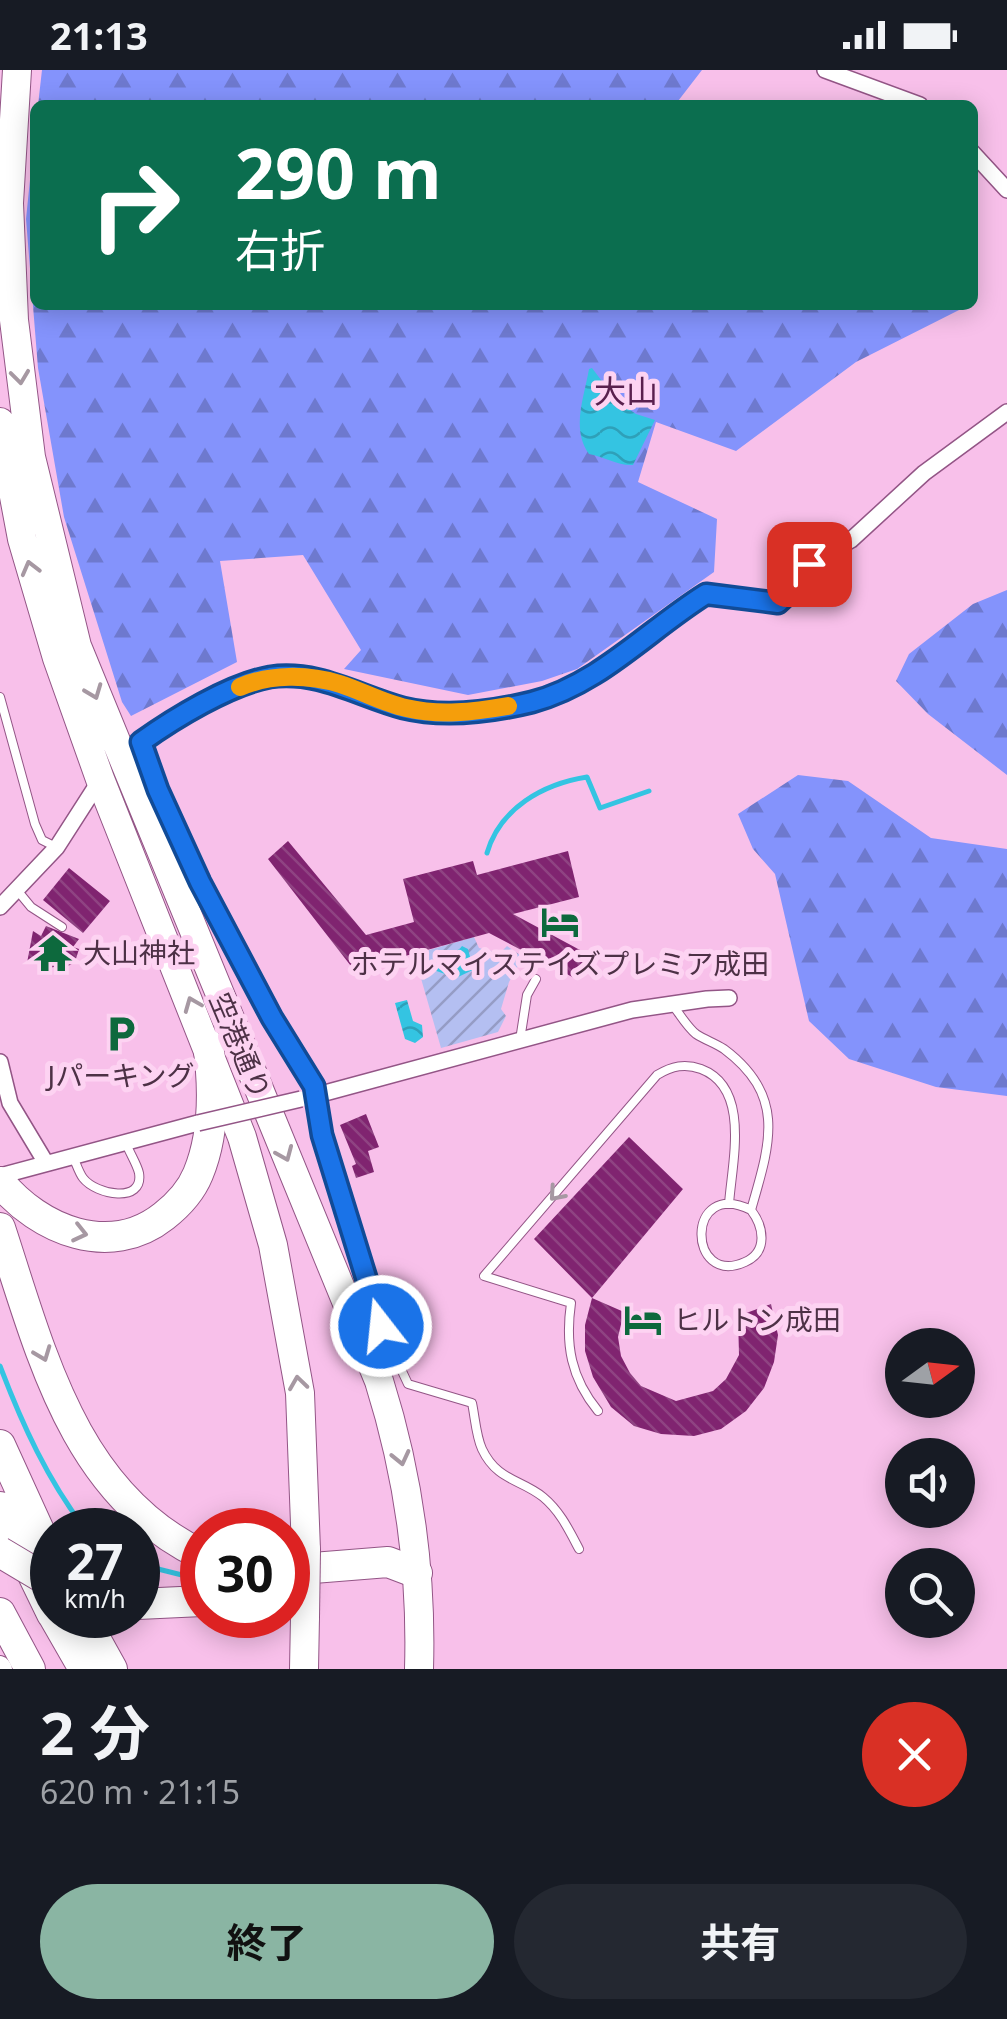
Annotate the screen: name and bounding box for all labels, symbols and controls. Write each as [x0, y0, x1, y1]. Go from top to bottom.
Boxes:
text: 21:13 [50, 9, 148, 61]
text: 290 m [235, 124, 442, 220]
icon: right [70, 140, 200, 270]
text: 右折 [235, 219, 325, 280]
one-way arrow [9, 369, 30, 385]
district label: 大山 [594, 369, 658, 412]
pin [767, 522, 852, 607]
icon: arrive [782, 537, 837, 592]
one-way arrow [20, 560, 41, 577]
one-way arrow [82, 683, 103, 700]
hotel icon: ホテルマイステイズプレミア成田 [539, 901, 581, 943]
temple icon: 大山神社 [32, 932, 74, 974]
place label: 大山神社 [83, 933, 195, 971]
place label: ホテルマイステイズプレミア成田 [351, 944, 769, 982]
street label: 空港通り [202, 987, 280, 1105]
one-way arrow [183, 996, 203, 1014]
parking icon: Jパーキング [100, 1013, 142, 1055]
place label: Jパーキング [45, 1056, 194, 1094]
one-way arrow [274, 1144, 294, 1162]
one-way arrow [550, 1182, 568, 1200]
one-way arrow [71, 1221, 88, 1242]
position arrow [329, 1274, 433, 1378]
hotel icon: ヒルトン成田 [622, 1299, 664, 1341]
place label: ヒルトン成田 [673, 1300, 841, 1338]
north arrow [885, 1328, 975, 1418]
map controls [885, 1328, 975, 1638]
one-way arrow [32, 1344, 52, 1361]
one-way arrow [288, 1375, 309, 1391]
button: sound [885, 1438, 975, 1528]
one-way arrow [389, 1449, 410, 1466]
speed limit sign: 30 [180, 1508, 310, 1638]
text: 27 [66, 1527, 124, 1595]
button: search [885, 1548, 975, 1638]
text: km/h [64, 1581, 126, 1615]
text: 2 分 [40, 1691, 150, 1773]
button: close [862, 1702, 967, 1807]
text: 620 m · 21:15 [40, 1770, 240, 1813]
button: 終了 [40, 1884, 494, 1999]
button: 共有 [514, 1884, 967, 1999]

